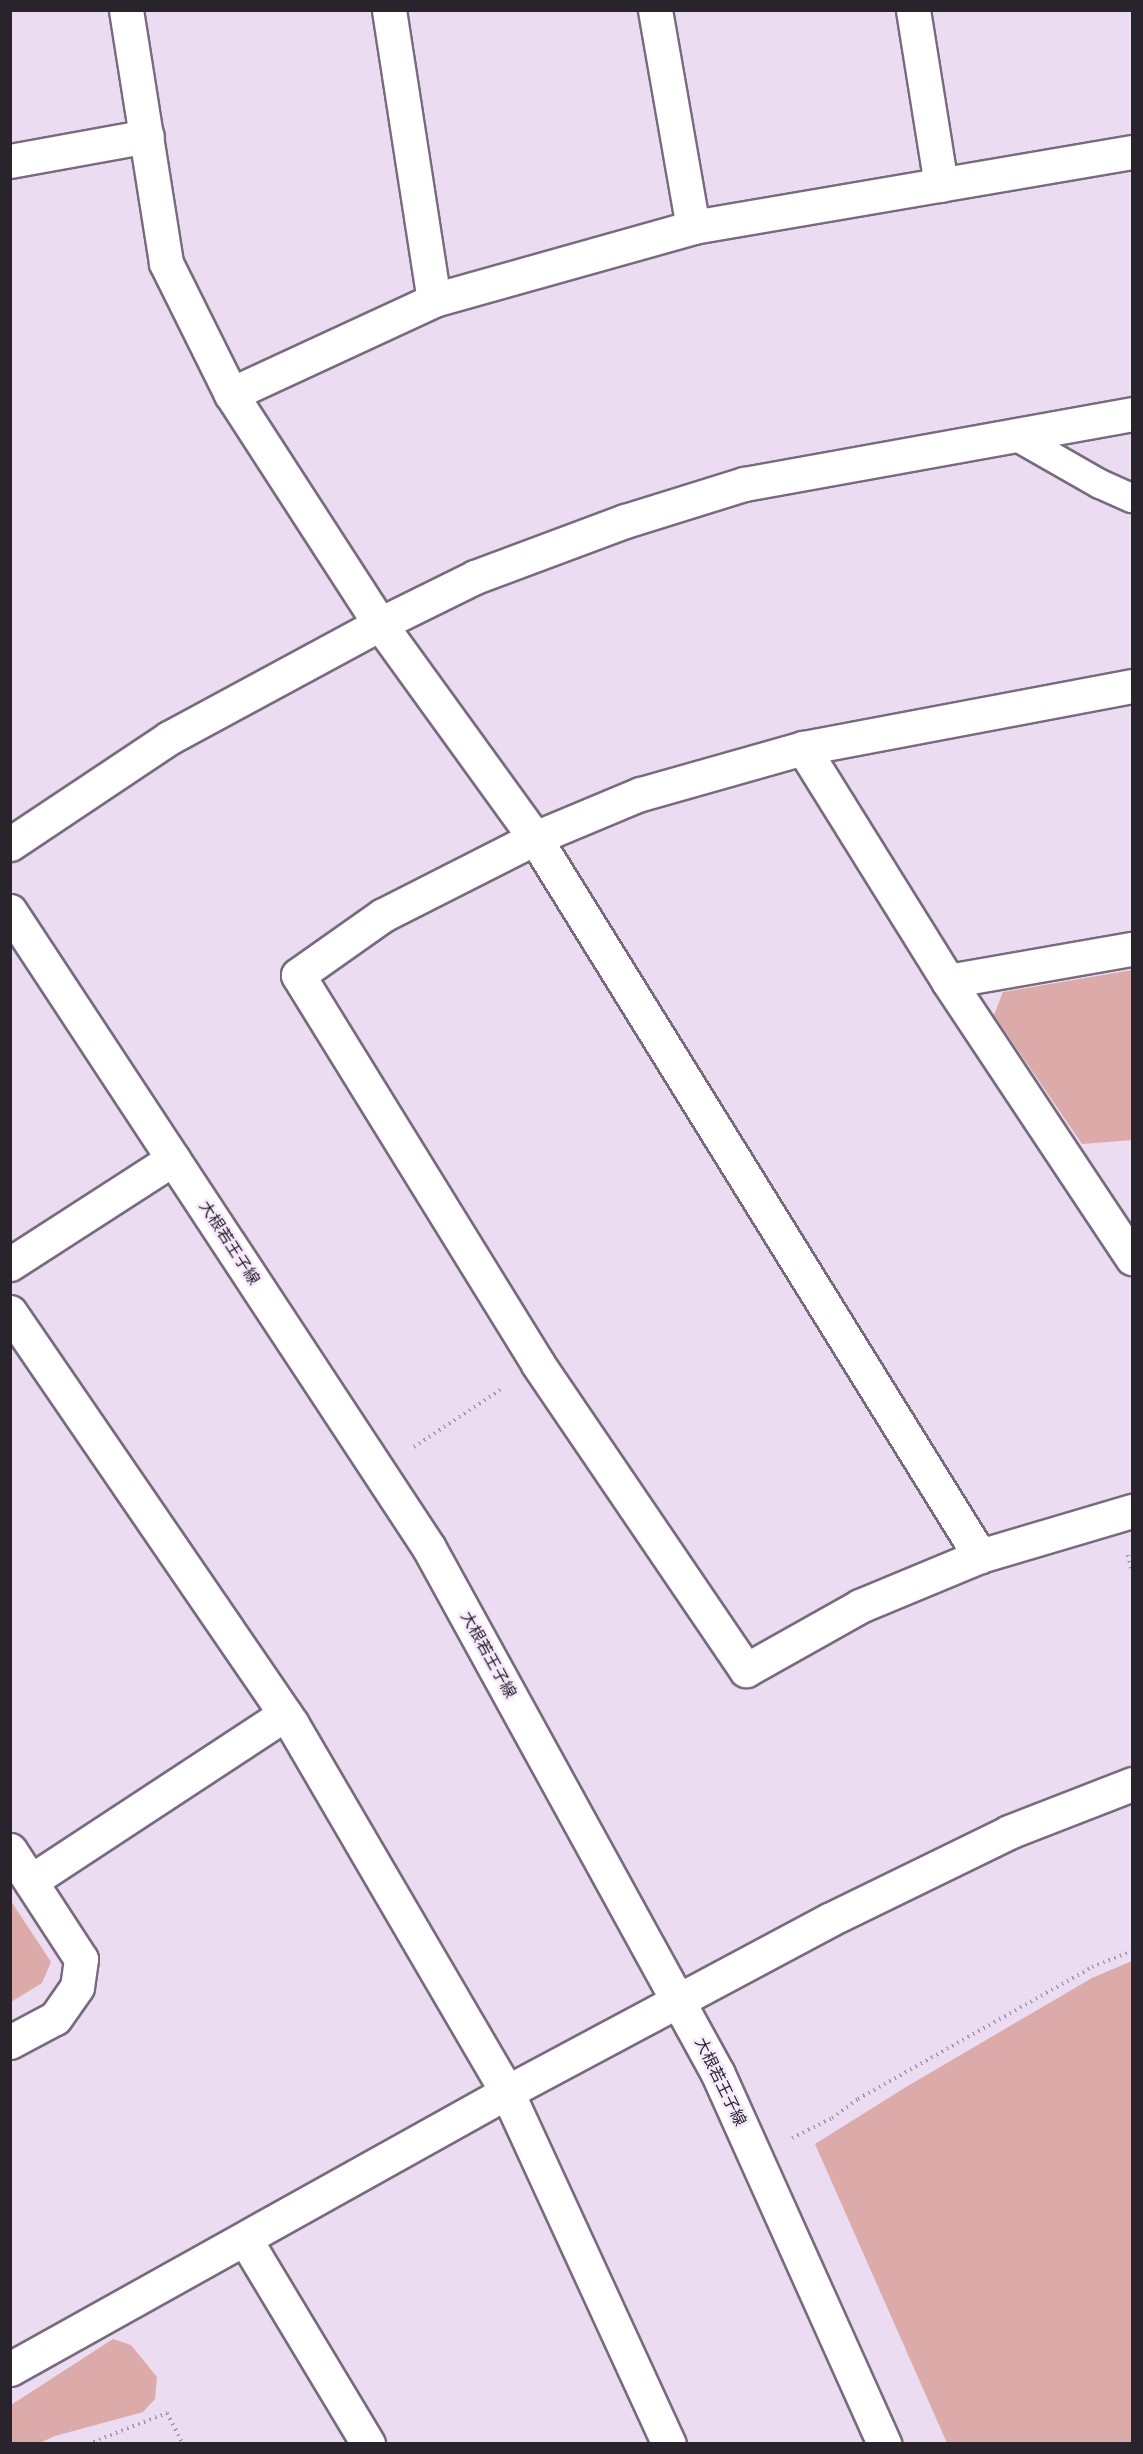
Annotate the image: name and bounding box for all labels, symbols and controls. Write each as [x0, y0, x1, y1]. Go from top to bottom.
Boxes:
street label: 大根若王子線 [195, 1198, 263, 1288]
street label: 大根若王子線 [456, 1608, 520, 1702]
street label: 大根若王子線 [690, 2035, 750, 2129]

